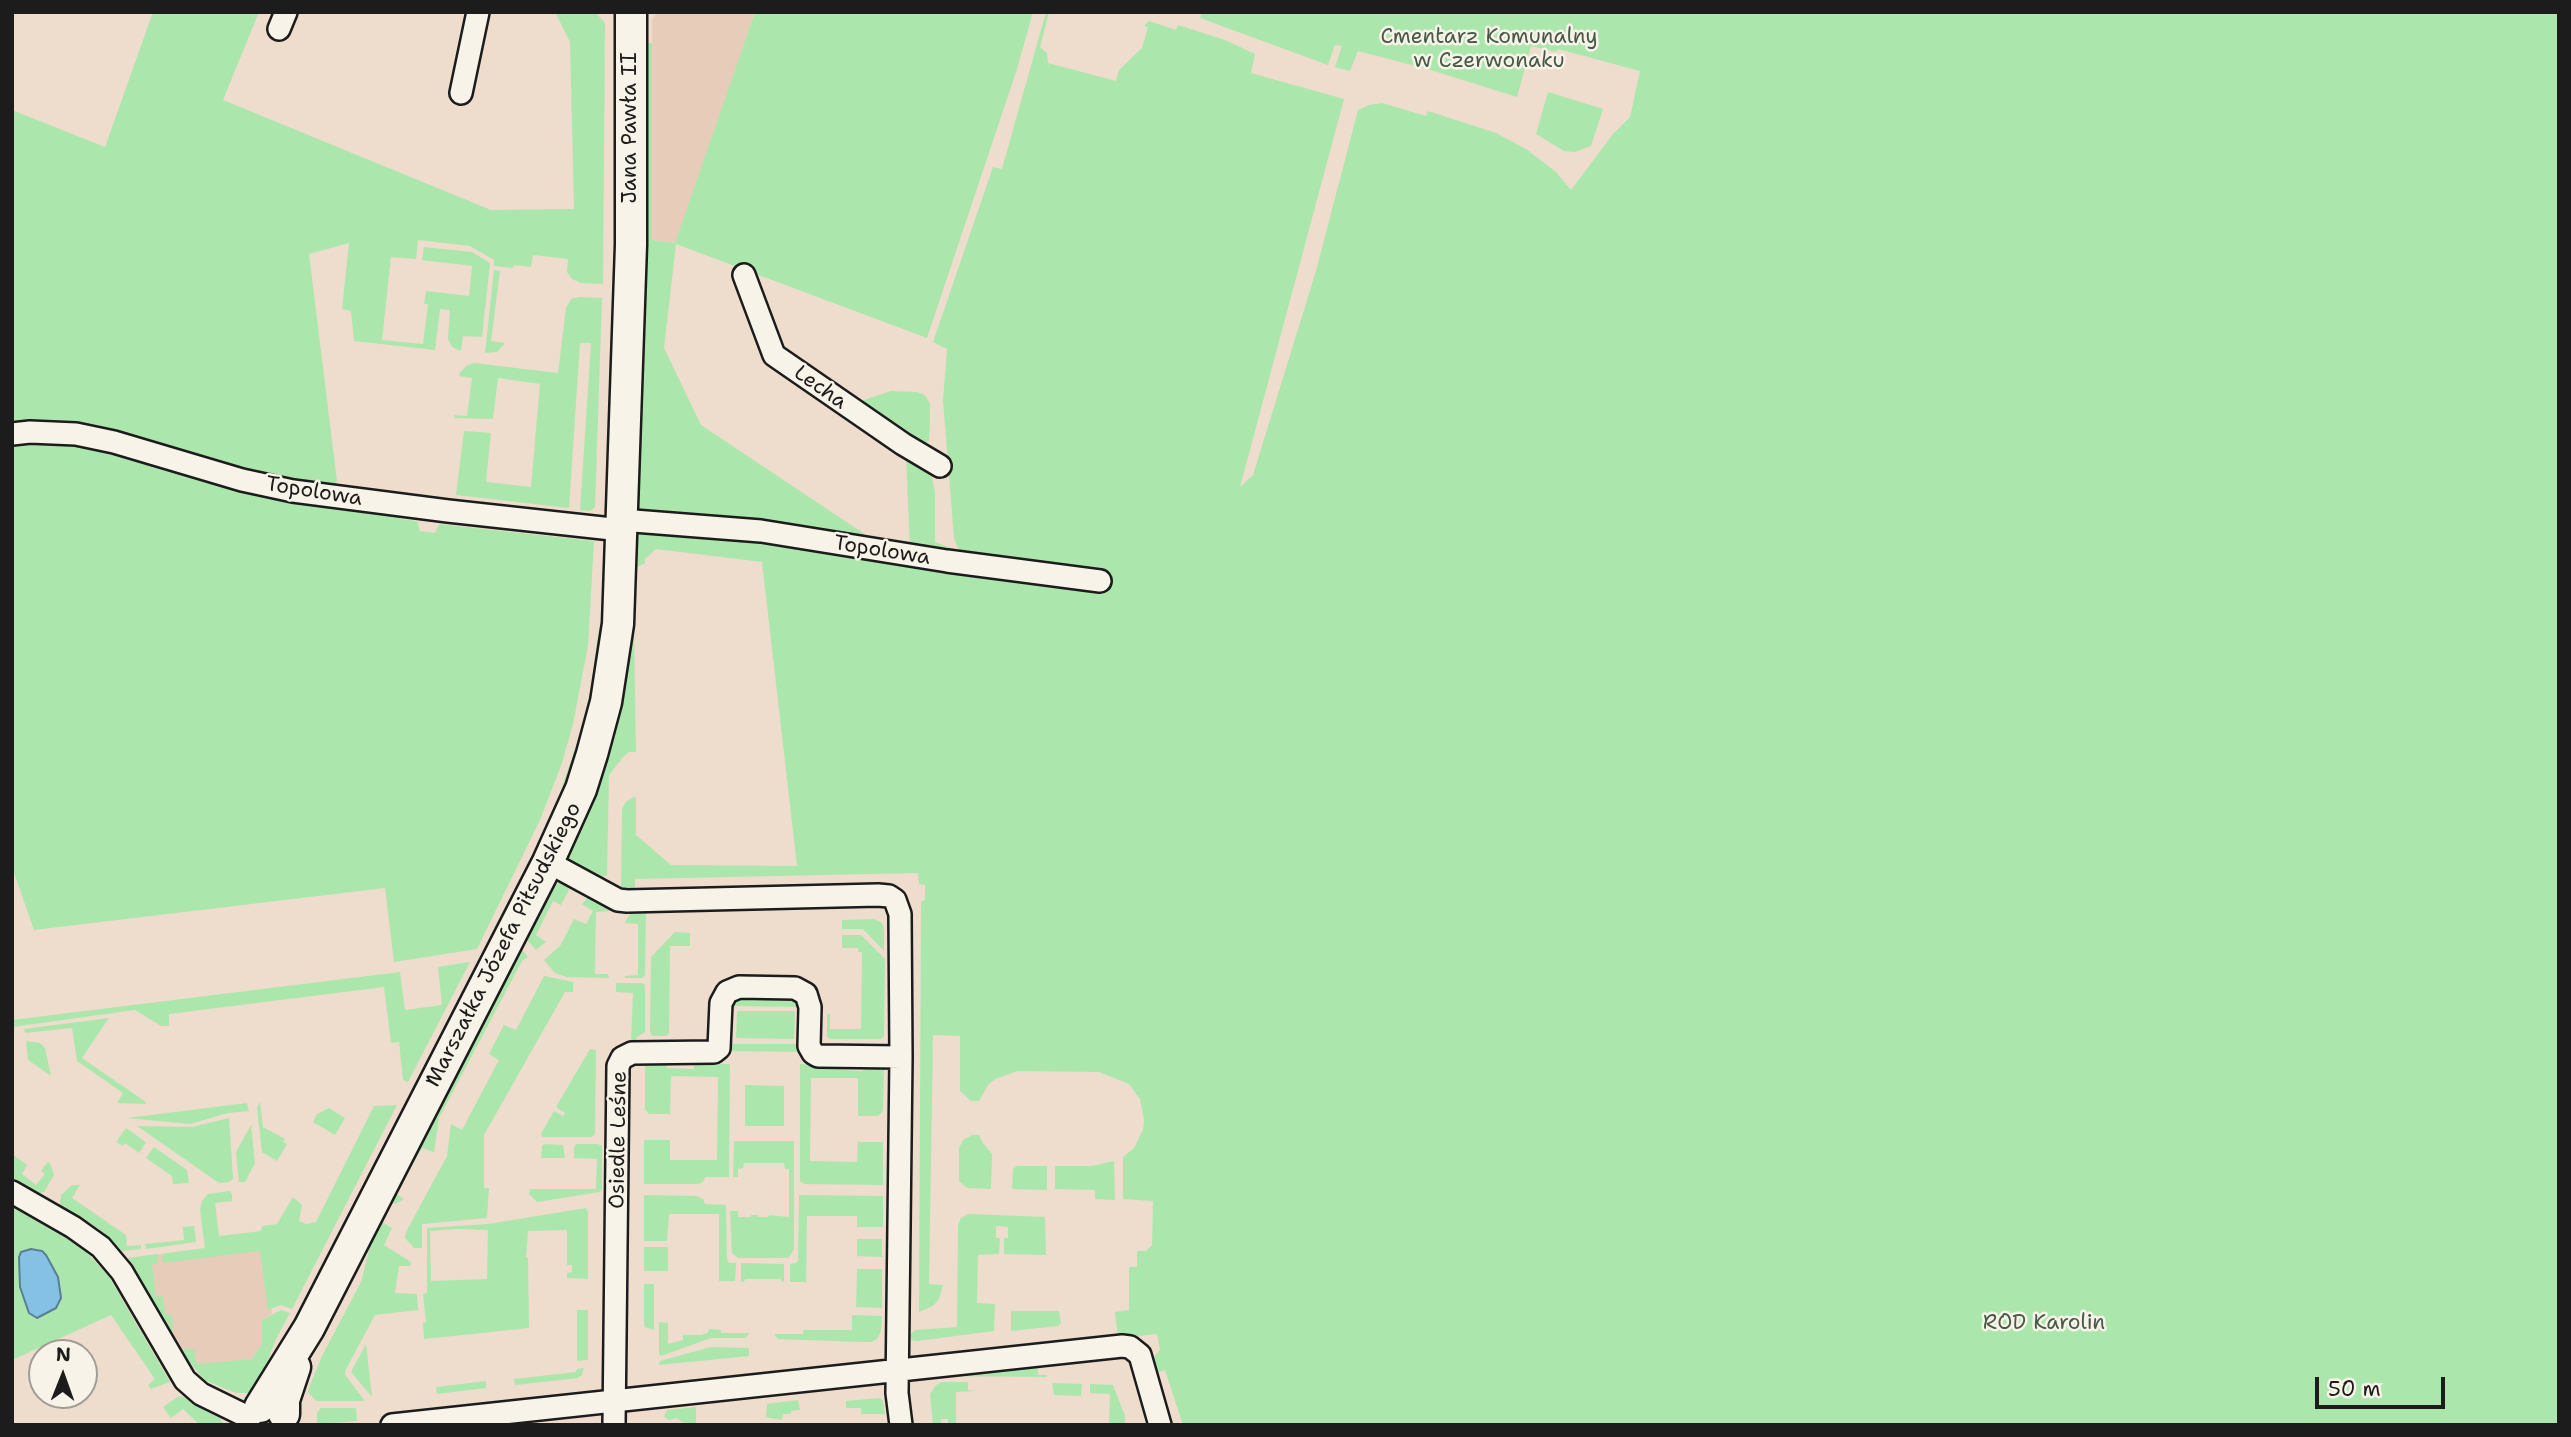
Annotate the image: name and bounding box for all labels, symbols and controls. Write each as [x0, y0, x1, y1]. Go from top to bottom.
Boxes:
park label: Cmentarz Komunalny w Czerwonaku [1380, 25, 1598, 75]
street label: Jana Pawła II [618, 52, 644, 204]
street label: Lecha [789, 361, 851, 415]
street label: Topolowa [264, 472, 364, 512]
street label: Topolowa [832, 531, 932, 571]
street label: Marszałka Józefa Piłsudskiego [421, 798, 587, 1092]
street label: Osiedle Leśne [605, 1071, 633, 1209]
park label: ROD Karolin [1983, 1311, 2105, 1337]
north arrow [28, 1339, 98, 1409]
text: N [56, 1342, 71, 1367]
scale bar [2319, 1364, 2448, 1408]
text: 50 m [2328, 1375, 2381, 1403]

